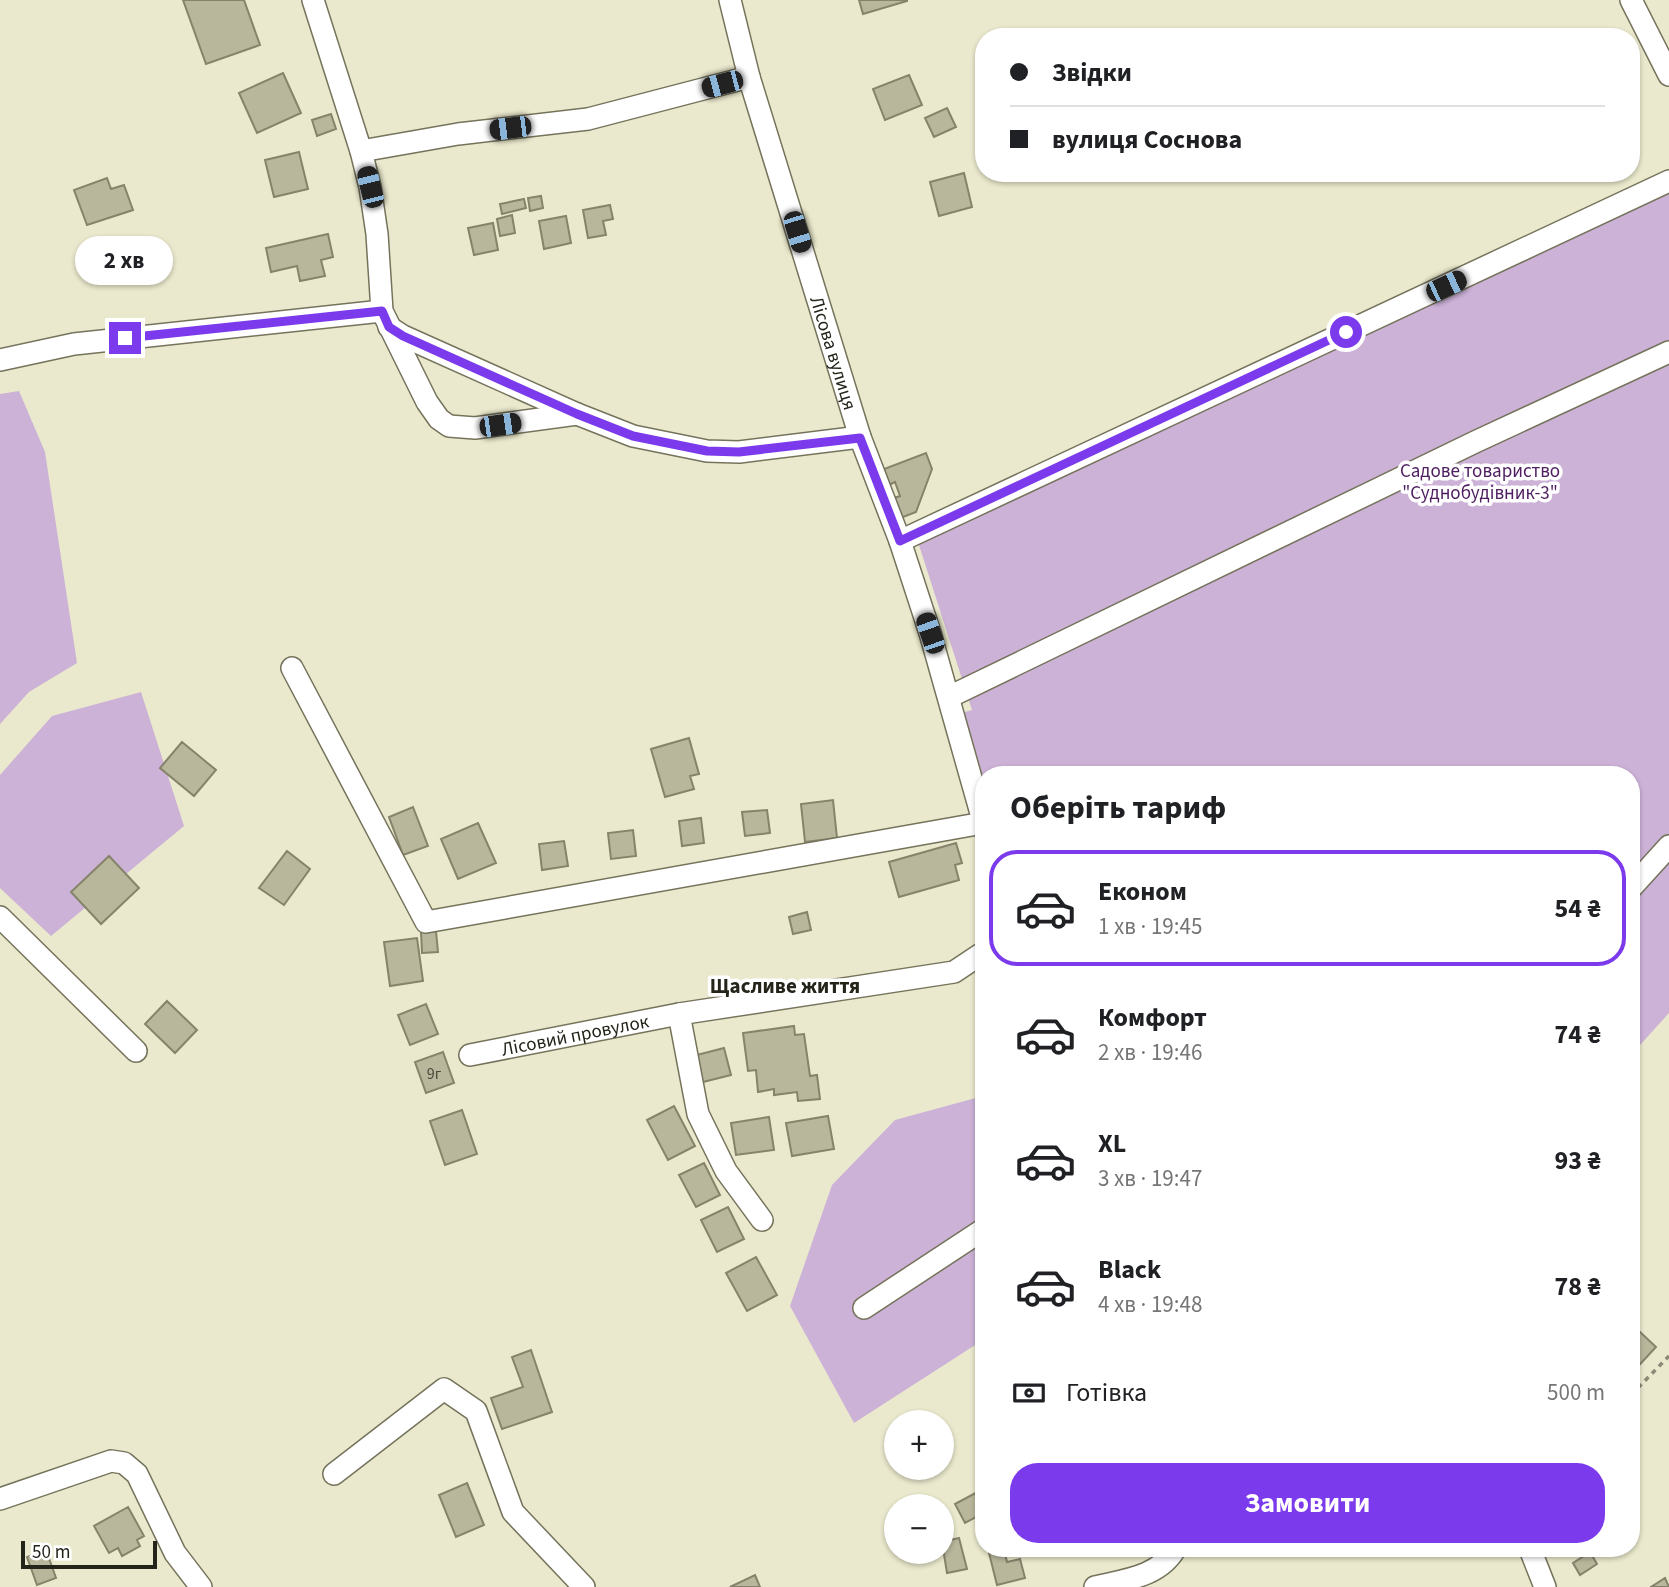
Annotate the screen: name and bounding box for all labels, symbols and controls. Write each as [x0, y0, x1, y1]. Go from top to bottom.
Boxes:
text: Звідки [1052, 54, 1132, 91]
car [699, 68, 746, 100]
car [488, 115, 533, 141]
text: вулиця Соснова [1052, 121, 1242, 158]
car [355, 164, 386, 210]
car [781, 209, 814, 255]
callout: 2 хв [76, 236, 174, 286]
text: 2 хв [104, 244, 144, 277]
car [1423, 268, 1470, 304]
street label: Лісова вулиця [802, 293, 863, 414]
route start [1330, 316, 1362, 348]
route end [109, 322, 141, 354]
car [478, 412, 523, 438]
park label: Садове товариство "Суднобудівник-3" [1400, 458, 1560, 507]
car [914, 610, 947, 656]
text: Оберіть тариф [1010, 785, 1226, 831]
text: Економ [1098, 873, 1187, 910]
icon: car [1014, 877, 1077, 940]
text: 54 ₴ [1555, 890, 1601, 927]
text: 1 хв · 19:45 [1098, 910, 1202, 943]
district label: Щасливе життя [710, 971, 860, 1001]
text: Комфорт [1098, 999, 1207, 1036]
icon: car [1014, 1003, 1077, 1066]
street label: Лісовий провулок [499, 1008, 652, 1064]
text: 74 ₴ [1555, 1016, 1601, 1053]
text: 2 хв · 19:46 [1098, 1036, 1202, 1069]
house number: 9г [427, 1063, 442, 1085]
text: XL [1098, 1125, 1126, 1162]
icon: car [1014, 1129, 1077, 1192]
text: 93 ₴ [1555, 1142, 1601, 1179]
text: 3 хв · 19:47 [1098, 1162, 1202, 1195]
text: Black [1098, 1251, 1161, 1288]
icon: car [1014, 1255, 1077, 1318]
text: 78 ₴ [1555, 1268, 1601, 1305]
text: 4 хв · 19:48 [1098, 1288, 1202, 1321]
icon: cash [1010, 1374, 1048, 1412]
text: Готівка [1066, 1374, 1147, 1411]
text: 500 m [1547, 1376, 1605, 1409]
map controls [884, 1410, 954, 1564]
button: + [884, 1410, 954, 1480]
button: Замовити [1010, 1463, 1605, 1543]
button: − [884, 1494, 954, 1564]
scale bar [21, 1538, 158, 1570]
text: 50 m [32, 1539, 70, 1566]

